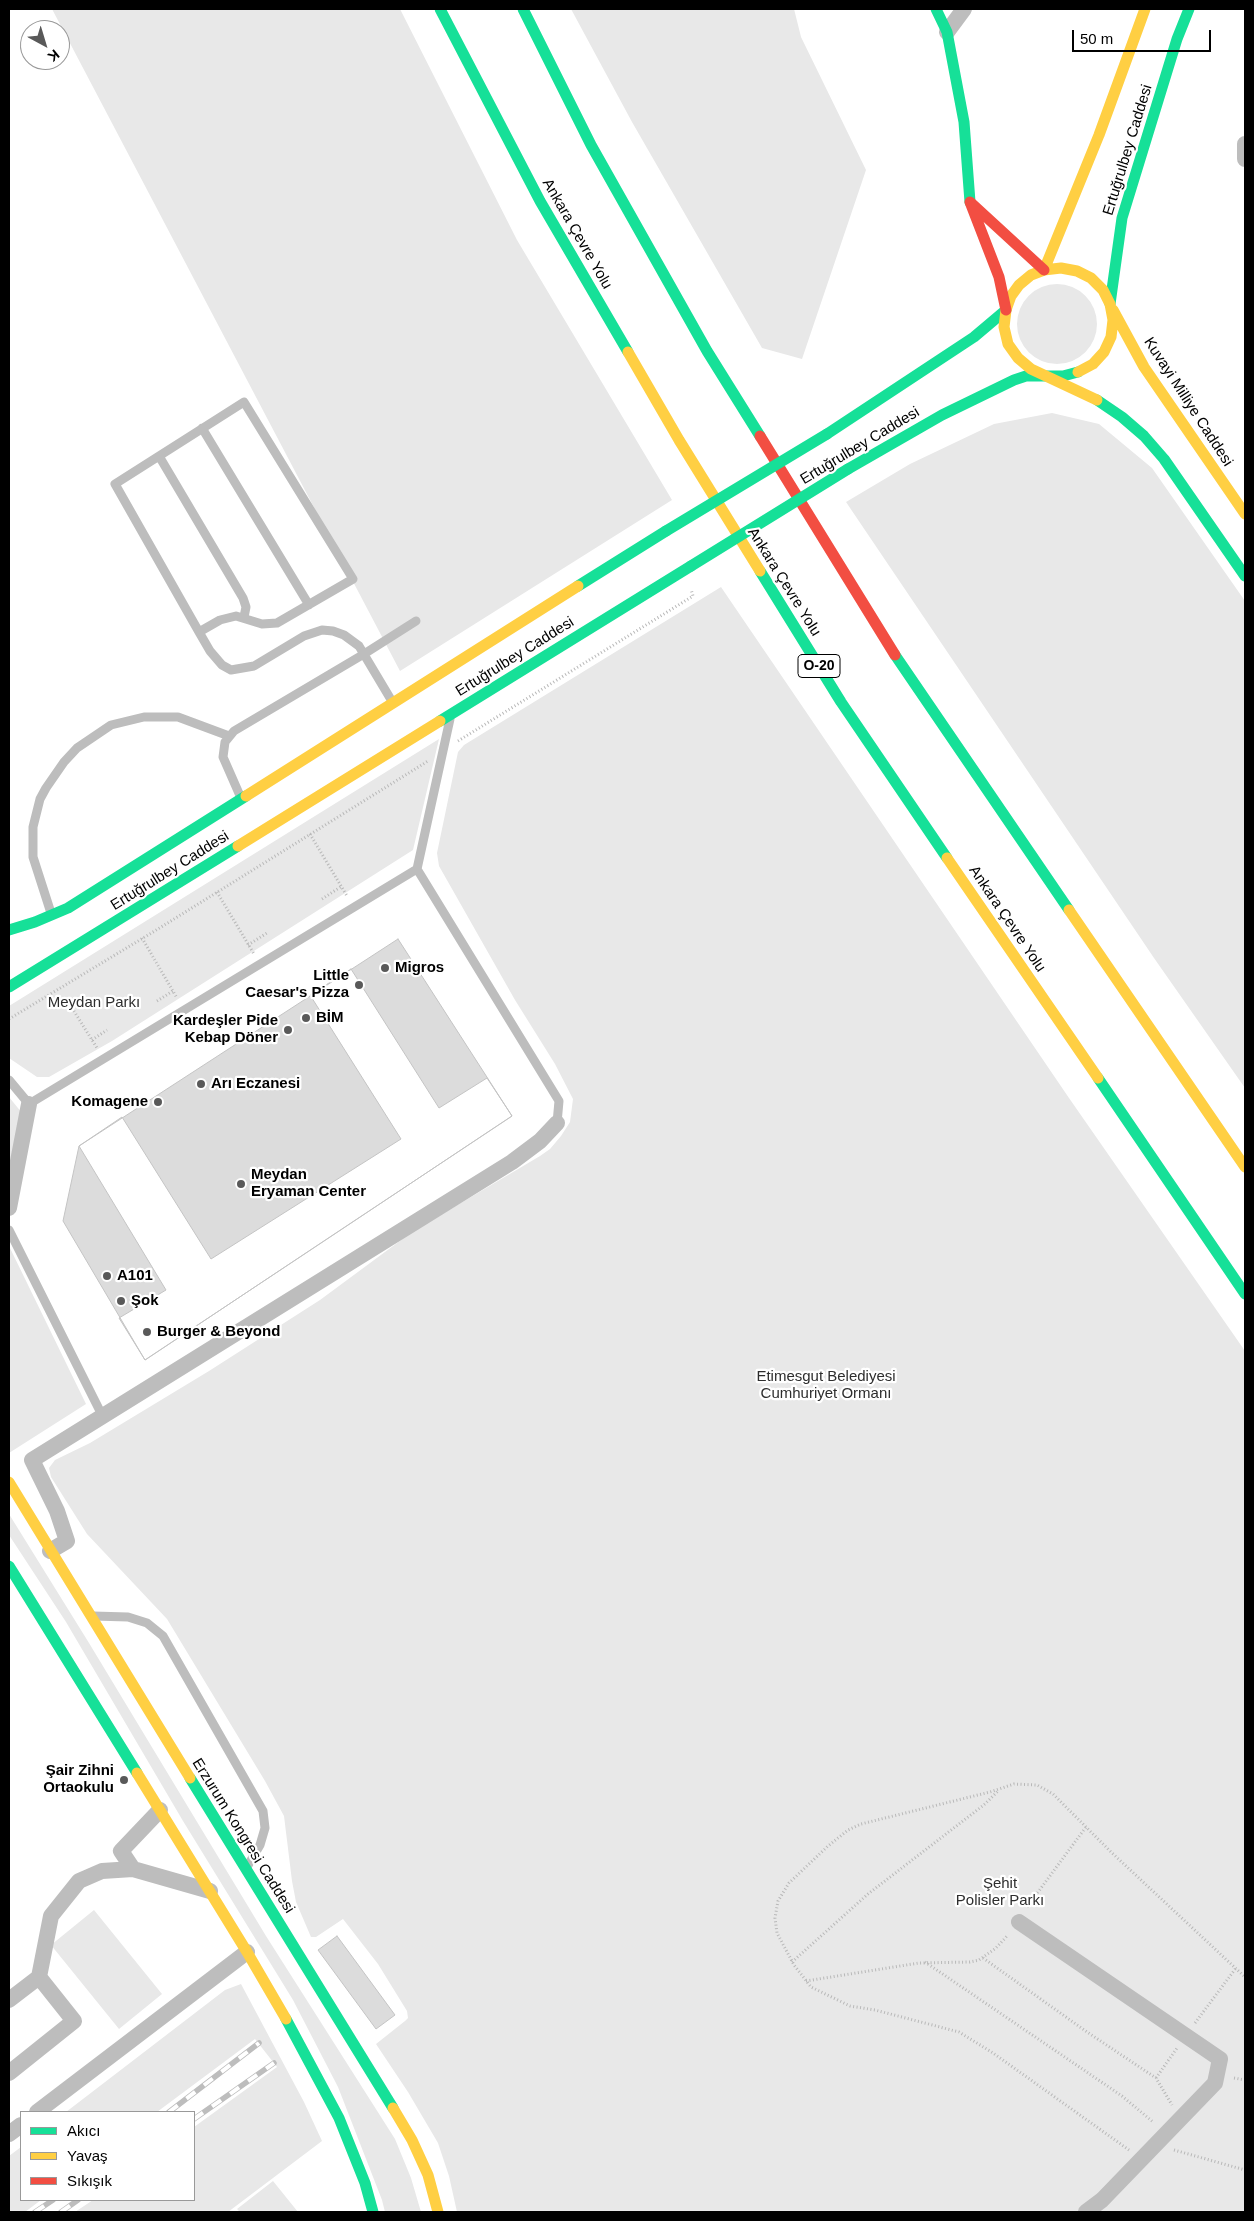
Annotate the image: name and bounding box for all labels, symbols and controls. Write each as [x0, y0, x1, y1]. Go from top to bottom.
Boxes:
north arrow [20, 20, 70, 70]
scale bar [1074, 20, 1213, 52]
text: 50 m [1080, 30, 1113, 47]
text: K [45, 46, 63, 65]
street label: Ertuğrulbey Caddesi [1100, 82, 1156, 218]
street label: Ankara Çevre Yolu [538, 176, 616, 292]
street label: Kuvayi Milliye Caddesi [1140, 334, 1236, 470]
street label: Ertuğrulbey Caddesi [797, 403, 923, 489]
street label: Ankara Çevre Yolu [743, 524, 825, 640]
street label: Ertuğrulbey Caddesi [453, 613, 577, 701]
road number: O-20 [798, 654, 840, 678]
street label: Ertuğrulbey Caddesi [108, 827, 232, 915]
street label: Ankara Çevre Yolu [965, 862, 1049, 976]
place label: Migros [395, 959, 444, 977]
marker: Migros [379, 962, 391, 974]
place label: Little Caesar's Pizza [245, 967, 349, 1002]
marker: Little Caesar's Pizza [353, 979, 365, 991]
park label: Meydan Parkı [48, 994, 140, 1012]
place label: BİM [316, 1009, 343, 1027]
place label: Kardeşler Pide Kebap Döner [173, 1012, 278, 1047]
marker: BİM [300, 1012, 312, 1024]
marker: Kardeşler Pide Kebap Döner [282, 1024, 294, 1036]
place label: Arı Eczanesi [211, 1075, 300, 1093]
marker: Arı Eczanesi [195, 1078, 207, 1090]
place label: Komagene [71, 1093, 148, 1111]
marker: Komagene [152, 1096, 164, 1108]
place label: Meydan Eryaman Center [251, 1166, 366, 1201]
marker: Meydan Eryaman Center [235, 1178, 247, 1190]
place label: A101 [117, 1267, 153, 1285]
marker: A101 [101, 1270, 113, 1282]
place label: Şok [131, 1292, 159, 1310]
marker: Şok [115, 1295, 127, 1307]
place label: Burger & Beyond [157, 1323, 280, 1341]
marker: Burger & Beyond [141, 1326, 153, 1338]
park label: Etimesgut Belediyesi Cumhuriyet Ormanı [756, 1368, 896, 1403]
street label: Erzurum Kongresi Caddesi [188, 1755, 298, 1917]
place label: Şair Zihni Ortaokulu [43, 1762, 114, 1797]
marker: Şair Zihni Ortaokulu [118, 1774, 130, 1786]
park label: Şehit Polisler Parkı [956, 1875, 1044, 1910]
legend [20, 2111, 195, 2201]
text: Akıcı [67, 2122, 100, 2139]
text: Yavaş [67, 2147, 108, 2164]
text: Sıkışık [67, 2172, 112, 2189]

